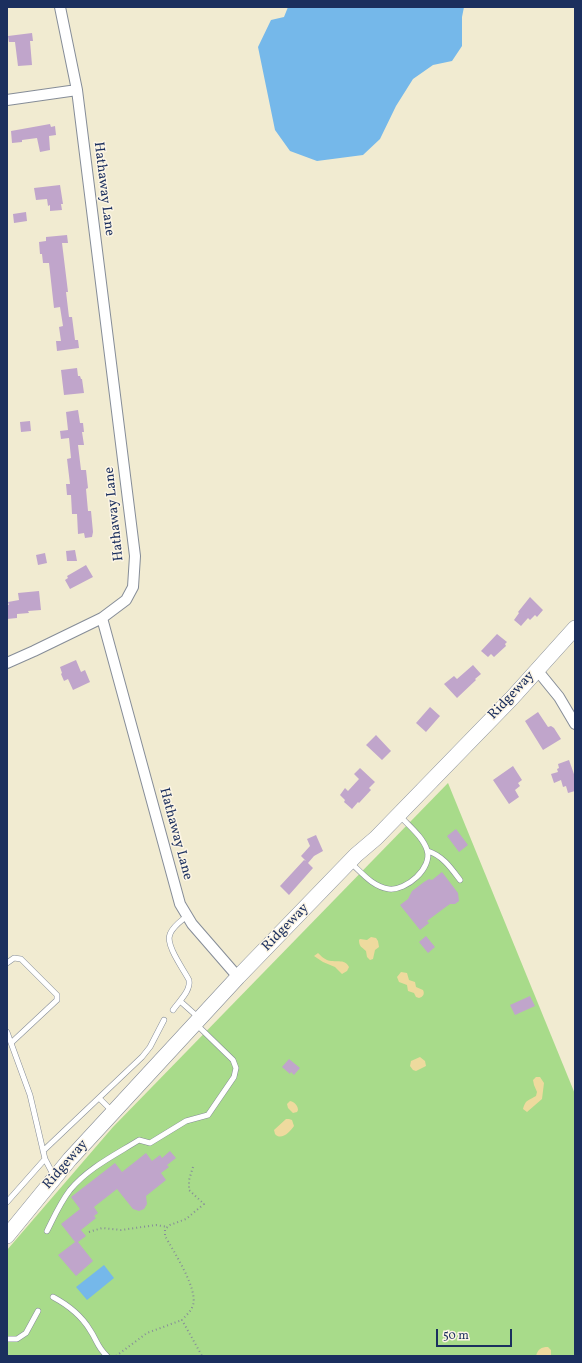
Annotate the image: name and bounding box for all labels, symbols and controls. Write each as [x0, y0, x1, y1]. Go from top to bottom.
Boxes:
street label: Hathaway Lane [89, 141, 117, 237]
street label: Hathaway Lane [102, 466, 128, 562]
street label: Ridgeway [485, 668, 539, 724]
street label: Hathaway Lane [155, 786, 195, 882]
street label: Ridgeway [259, 900, 313, 956]
street label: Ridgeway [40, 1137, 92, 1193]
scale bar [438, 1321, 514, 1347]
text: 50 m [443, 1328, 469, 1344]

